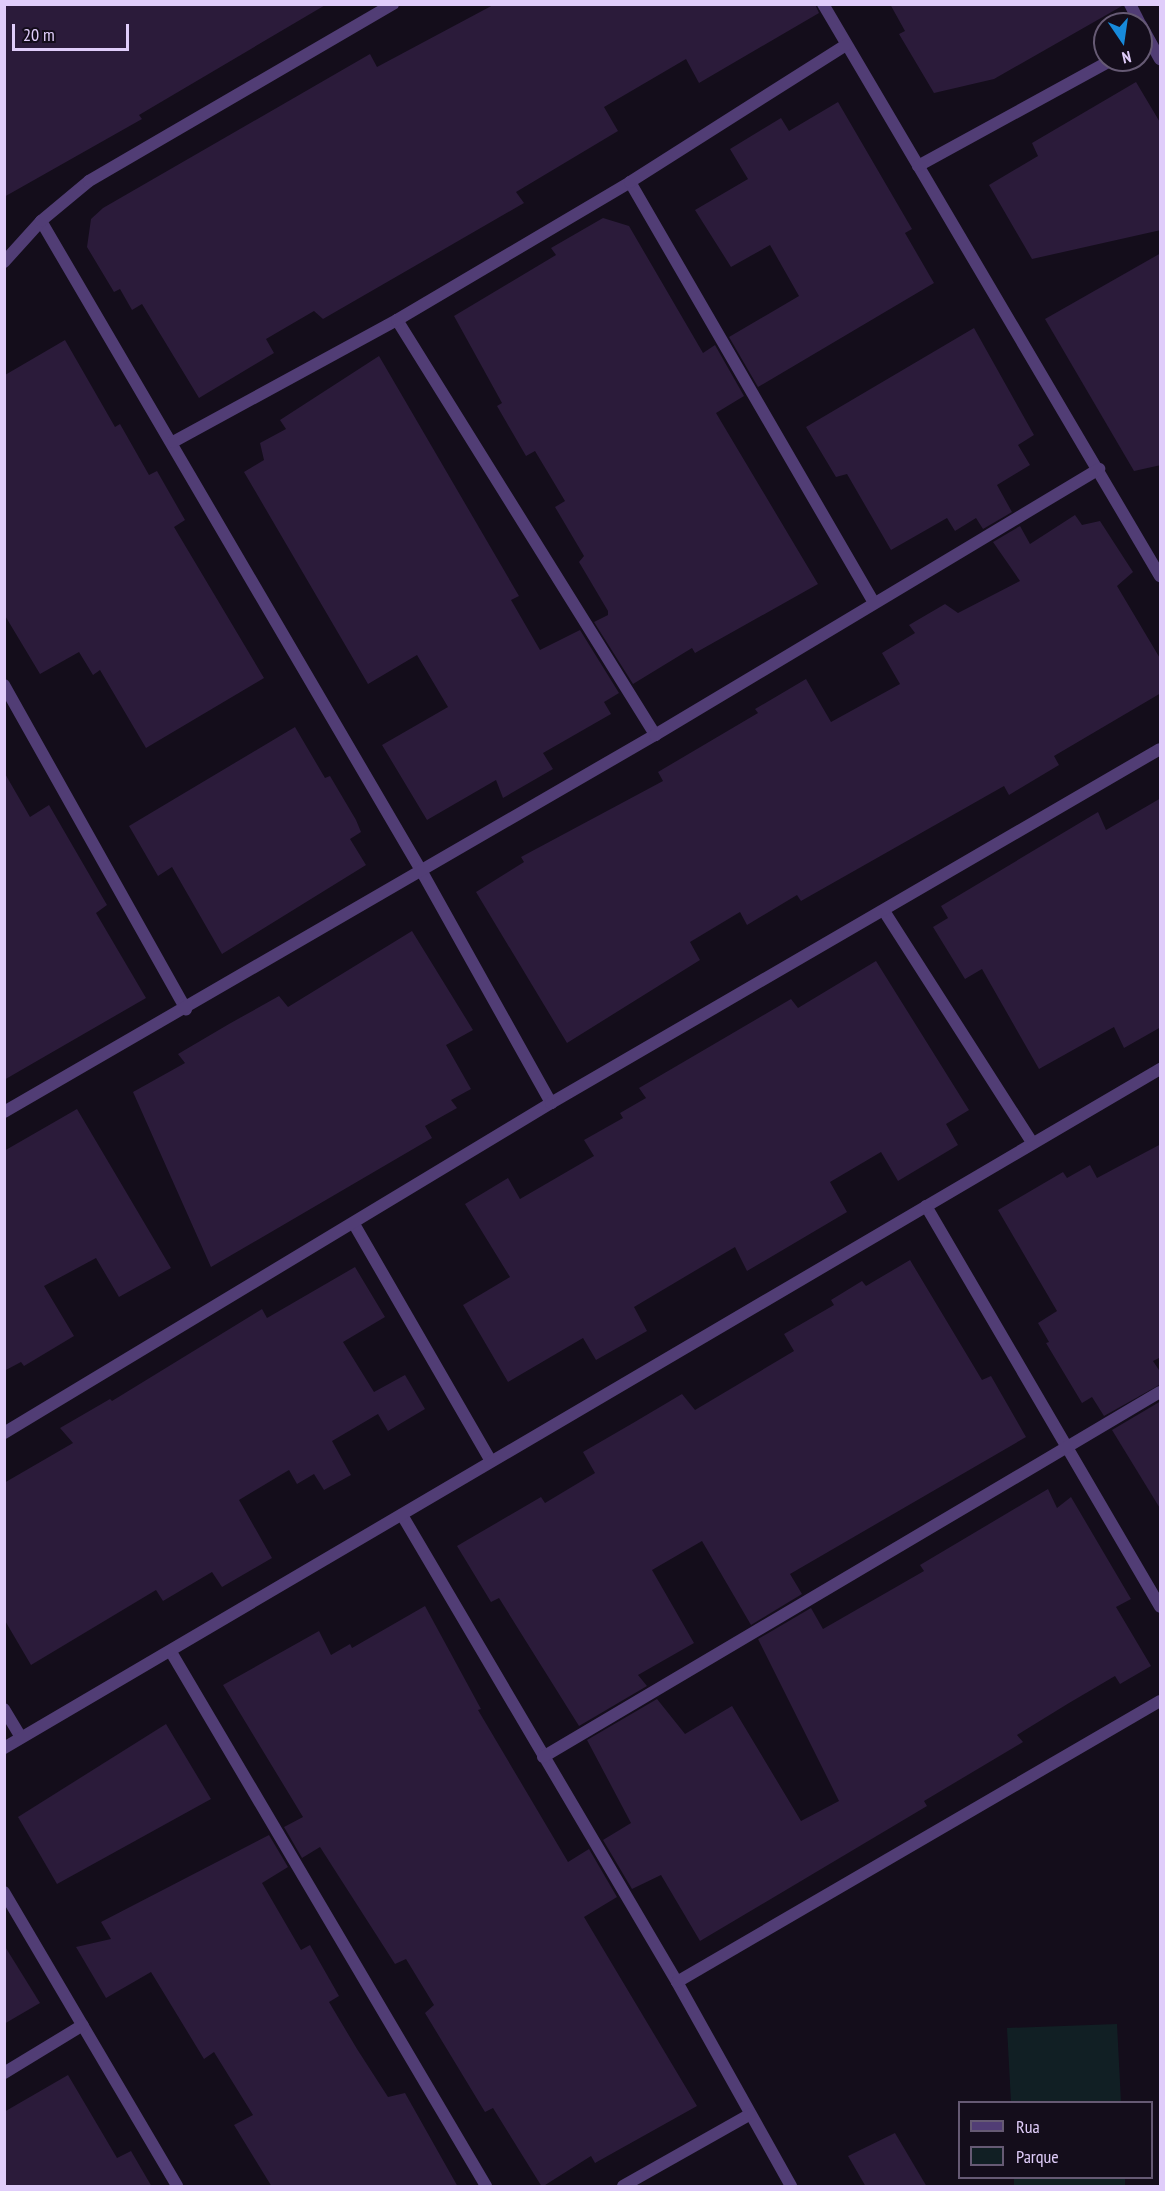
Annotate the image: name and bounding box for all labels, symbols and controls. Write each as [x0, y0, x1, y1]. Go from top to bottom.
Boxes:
scale bar [15, 12, 132, 50]
north arrow [1093, 12, 1153, 72]
text: 20 m [23, 23, 55, 46]
text: N [1120, 47, 1133, 68]
legend [958, 2101, 1153, 2179]
text: Rua [1016, 2115, 1040, 2138]
text: Parque [1016, 2145, 1059, 2168]

